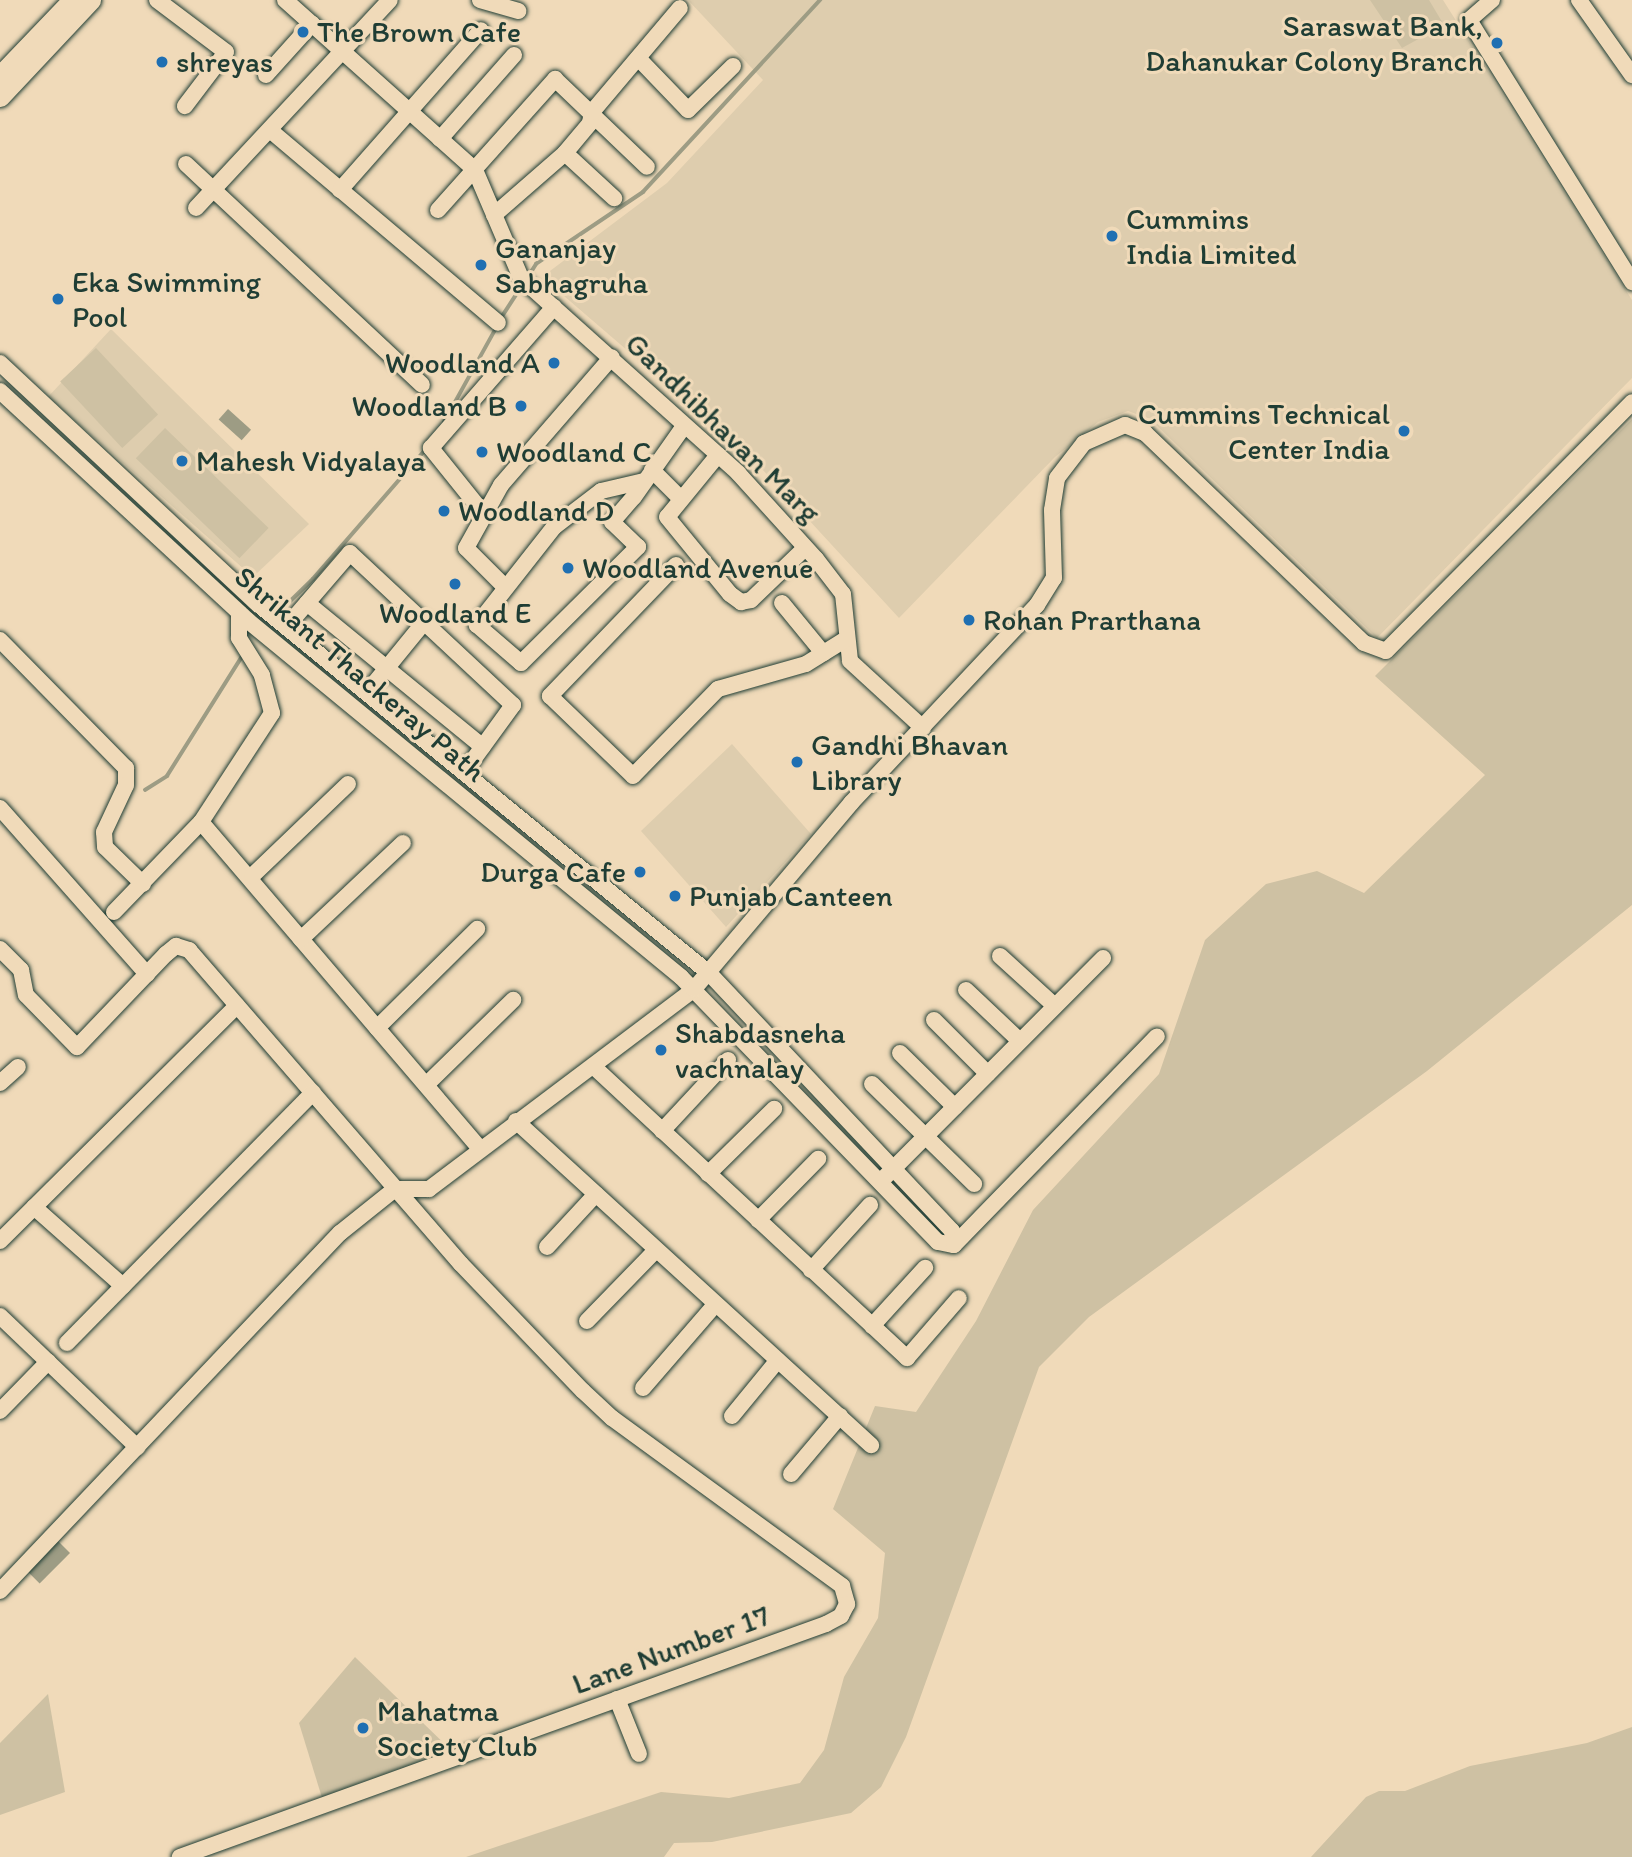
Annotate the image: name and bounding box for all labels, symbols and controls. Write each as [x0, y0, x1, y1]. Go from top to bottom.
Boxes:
place label: Saraswat Bank, Dahanukar Colony Branch [1146, 8, 1483, 78]
place label: The Brown Cafe [317, 14, 522, 50]
marker: The Brown Cafe [295, 24, 311, 40]
marker: Saraswat Bank, Dahanukar Colony Branch [1489, 35, 1505, 51]
place label: shreyas [176, 44, 273, 80]
marker: shreyas [154, 54, 170, 70]
place label: Cummins India Limited [1126, 201, 1297, 272]
marker: Cummins India Limited [1104, 228, 1120, 244]
place label: Gananjay Sabhagruha [495, 230, 648, 300]
marker: Gananjay Sabhagruha [473, 257, 489, 273]
place label: Eka Swimming Pool [72, 264, 261, 334]
marker: Eka Swimming Pool [50, 291, 66, 307]
street label: Gandhibhavan Marg [617, 325, 829, 531]
place label: Woodland A [385, 345, 540, 381]
marker: Woodland A [546, 355, 562, 371]
place label: Woodland B [351, 388, 507, 424]
place label: Cummins Technical Center India [1140, 396, 1390, 466]
marker: Woodland B [513, 398, 529, 414]
marker: Cummins Technical Center India [1396, 423, 1412, 439]
place label: Woodland C [496, 434, 651, 470]
place label: Mahesh Vidyalaya [196, 443, 426, 479]
marker: Woodland C [474, 444, 490, 460]
marker: Mahesh Vidyalaya [174, 453, 190, 469]
place label: Woodland D [458, 493, 614, 529]
marker: Woodland D [436, 503, 452, 519]
place label: Woodland Avenue [582, 550, 812, 586]
street label: Shrikant Thackeray Path [227, 559, 493, 789]
marker: Woodland Avenue [560, 560, 576, 576]
marker: Woodland E [447, 576, 463, 592]
place label: Woodland E [379, 595, 531, 631]
place label: Rohan Prarthana [983, 602, 1200, 638]
marker: Rohan Prarthana [961, 612, 977, 628]
place label: Gandhi Bhavan Library [811, 727, 1008, 798]
marker: Gandhi Bhavan Library [789, 754, 805, 770]
place label: Durga Cafe [481, 854, 626, 890]
marker: Durga Cafe [632, 864, 648, 880]
place label: Punjab Canteen [689, 878, 893, 914]
marker: Punjab Canteen [667, 888, 683, 904]
place label: Shabdasneha vachnalay [675, 1015, 846, 1086]
marker: Shabdasneha vachnalay [653, 1042, 669, 1058]
street label: Lane Number 17 [567, 1597, 775, 1703]
place label: Mahatma Society Club [377, 1693, 538, 1764]
marker: Mahatma Society Club [355, 1720, 371, 1736]

